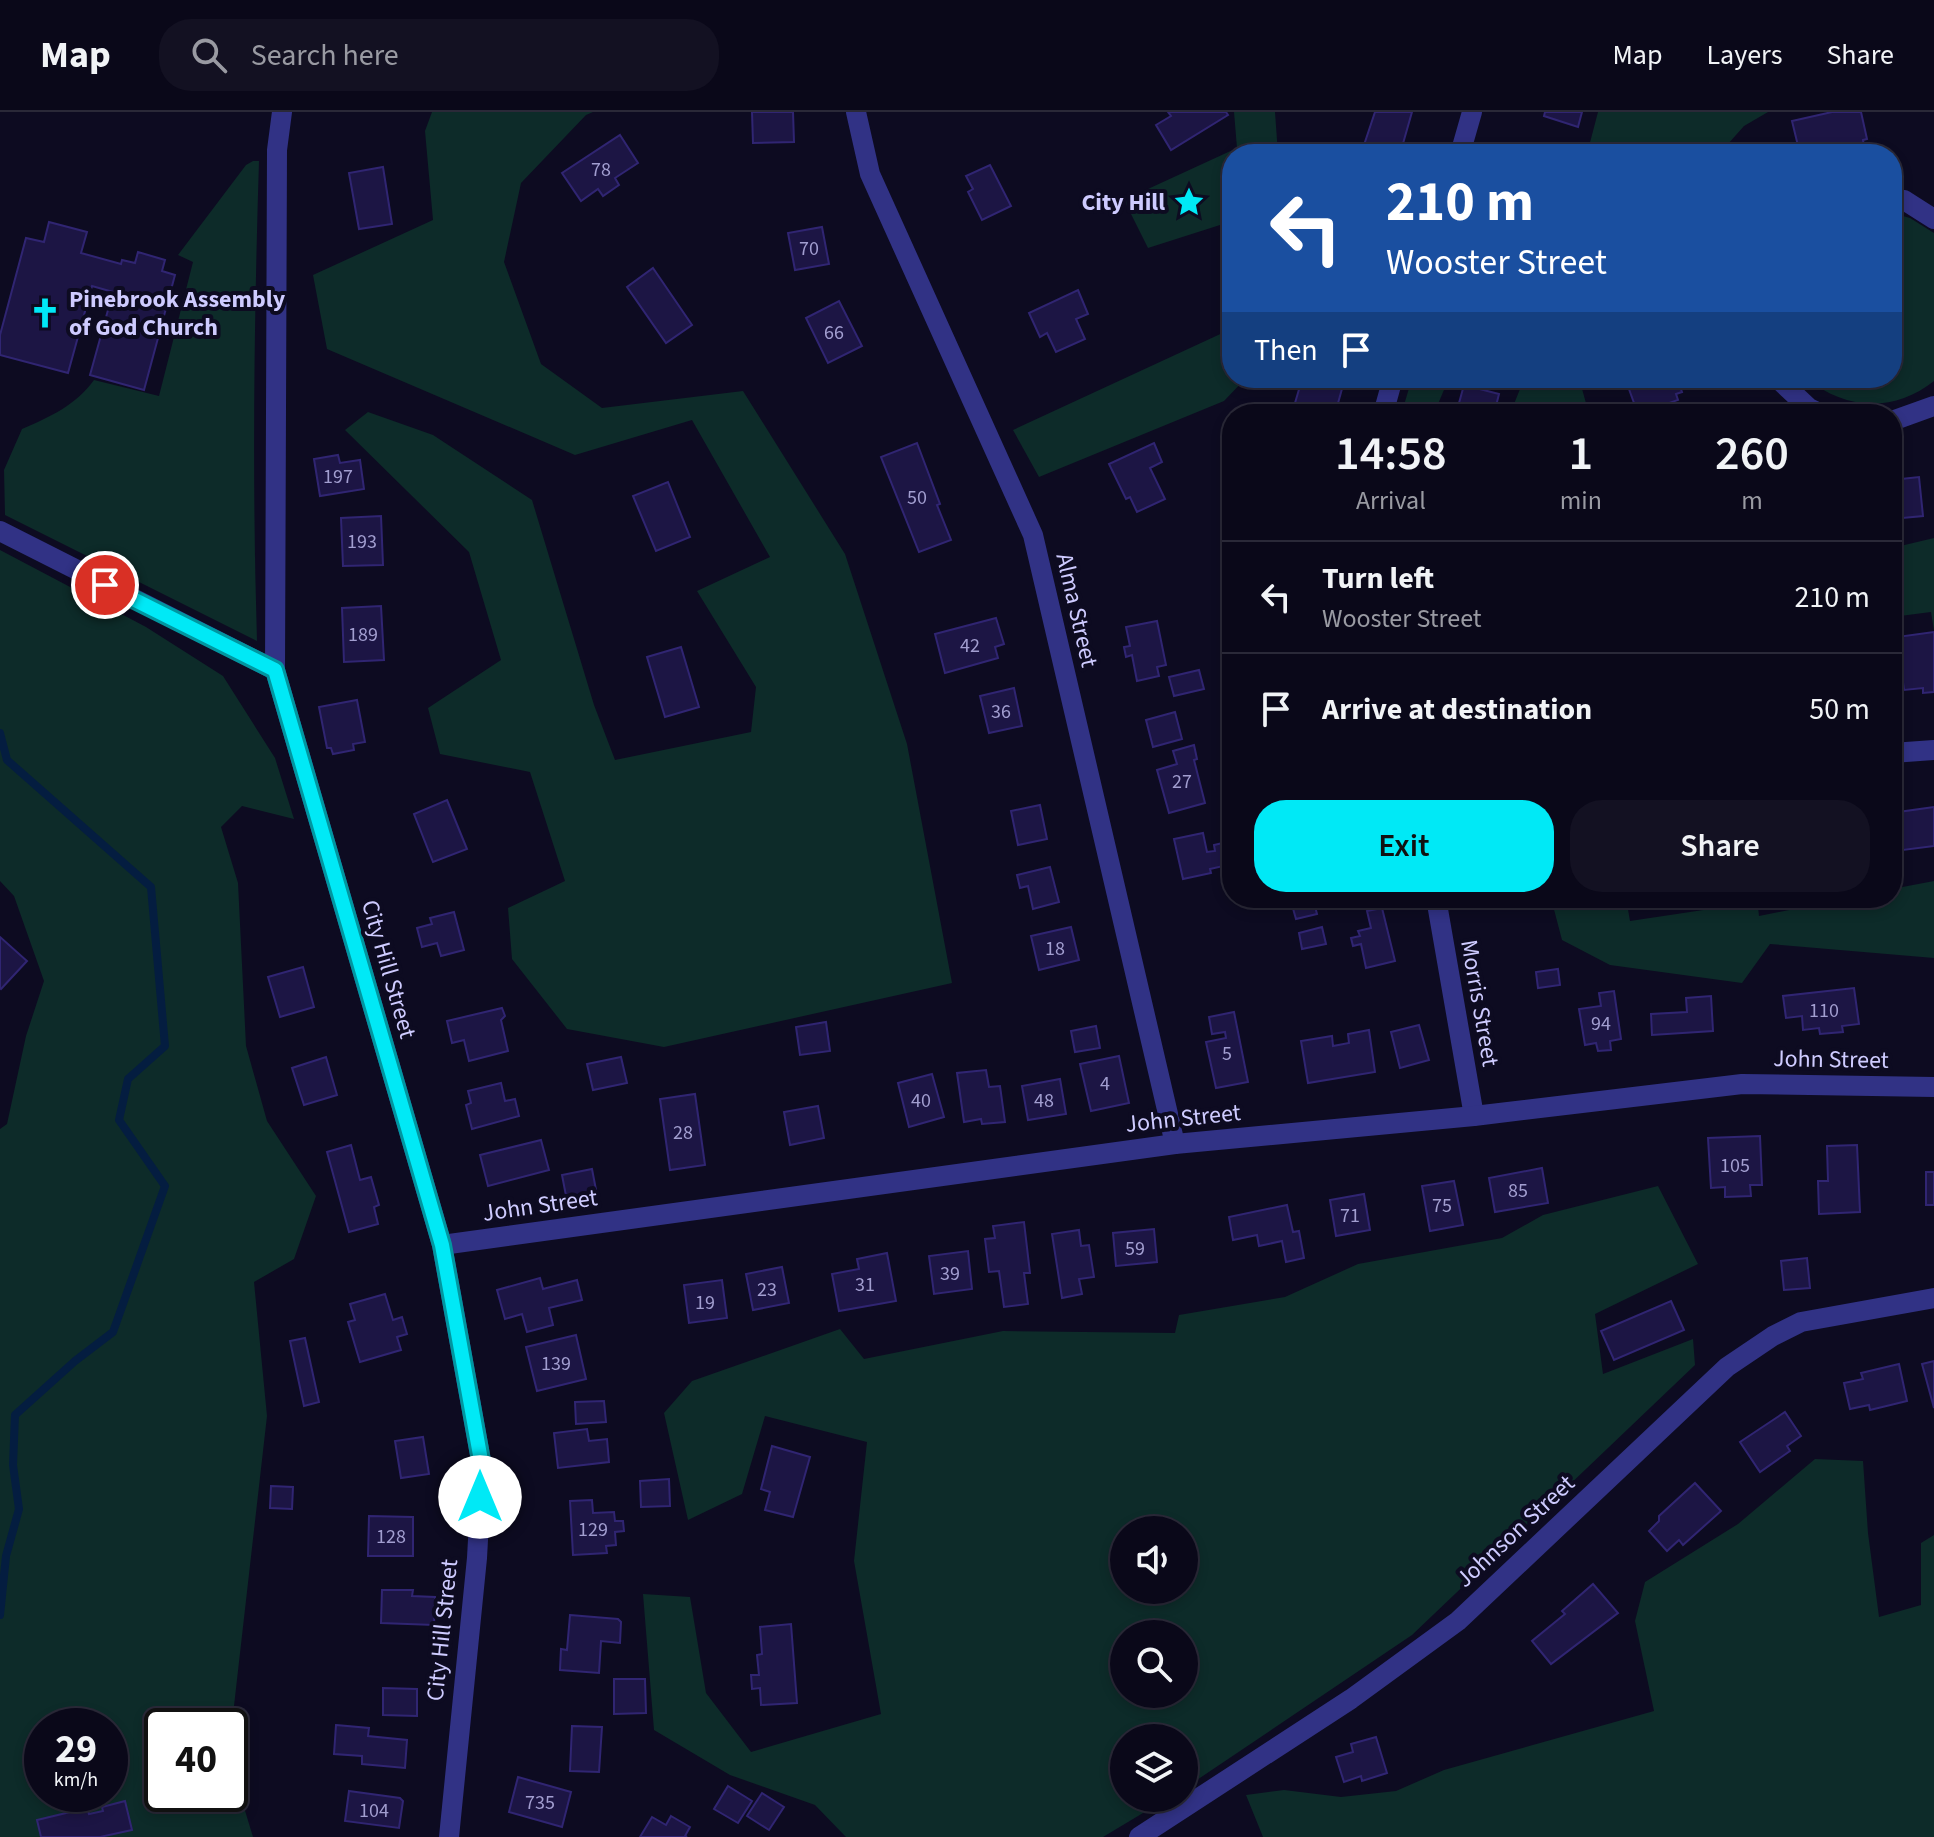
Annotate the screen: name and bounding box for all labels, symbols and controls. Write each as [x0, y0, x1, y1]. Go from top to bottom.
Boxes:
search box [159, 19, 719, 91]
text: Map [40, 28, 111, 82]
icon: search [187, 33, 231, 77]
text: Search here [251, 34, 399, 77]
text: Map [1612, 35, 1662, 75]
text: Layers [1706, 35, 1782, 75]
text: Share [1826, 35, 1894, 75]
house number: 78 [591, 156, 611, 184]
text: 210 m [1386, 163, 1534, 242]
icon: left [1254, 176, 1358, 280]
place label: City Hill [1081, 185, 1165, 220]
place icon: City Hill [1172, 185, 1206, 219]
house number: 70 [799, 235, 819, 263]
text: Wooster Street [1386, 237, 1607, 288]
place label: Pinebrook Assembly of God Church [69, 282, 286, 345]
church icon: Pinebrook Assembly of God Church [28, 296, 62, 330]
house number: 66 [824, 319, 844, 347]
icon: arrive [1334, 328, 1378, 372]
text: Then [1254, 329, 1318, 372]
text: 14:58 [1335, 420, 1447, 488]
text: 1 [1569, 420, 1593, 488]
text: 260 [1715, 420, 1789, 488]
house number: 197 [323, 463, 353, 491]
text: Arrival [1356, 482, 1426, 519]
text: min [1560, 482, 1602, 519]
text: m [1741, 482, 1763, 519]
house number: 50 [907, 484, 927, 512]
house number: 193 [347, 528, 377, 556]
street label: Alma Street [1046, 550, 1107, 671]
pin [71, 551, 139, 619]
text: Turn left [1322, 557, 1434, 600]
icon: arrive [83, 563, 127, 607]
icon: left [1254, 575, 1298, 619]
text: 210 m [1794, 576, 1870, 619]
text: Wooster Street [1322, 600, 1482, 637]
house number: 189 [348, 621, 378, 649]
house number: 42 [960, 632, 980, 660]
icon: arrive [1254, 687, 1298, 731]
text: Arrive at destination [1322, 688, 1592, 731]
text: 50 m [1809, 688, 1870, 731]
house number: 36 [991, 698, 1011, 726]
house number: 27 [1172, 768, 1192, 796]
button: Exit [1254, 800, 1554, 892]
button: Share [1570, 800, 1870, 892]
street label: City Hill Street [352, 896, 425, 1042]
house number: 18 [1045, 935, 1065, 963]
street label: Morris Street [1451, 937, 1508, 1069]
house number: 110 [1809, 997, 1839, 1025]
house number: 94 [1591, 1010, 1611, 1038]
house number: 5 [1222, 1040, 1232, 1068]
street label: John Street [1773, 1041, 1889, 1078]
house number: 4 [1100, 1070, 1110, 1098]
house number: 40 [911, 1087, 931, 1115]
house number: 48 [1034, 1087, 1054, 1115]
street label: John Street [1124, 1095, 1242, 1142]
house number: 28 [673, 1119, 693, 1147]
house number: 105 [1720, 1152, 1750, 1180]
house number: 85 [1508, 1177, 1528, 1205]
street label: John Street [480, 1180, 600, 1231]
house number: 75 [1432, 1192, 1452, 1220]
house number: 71 [1340, 1202, 1360, 1230]
house number: 59 [1125, 1235, 1145, 1263]
house number: 39 [940, 1260, 960, 1288]
house number: 31 [855, 1271, 875, 1299]
house number: 23 [757, 1276, 777, 1304]
house number: 19 [695, 1289, 715, 1317]
house number: 139 [541, 1350, 571, 1378]
position arrow [438, 1455, 522, 1539]
street label: Johnson Street [1448, 1467, 1583, 1596]
house number: 129 [578, 1516, 608, 1544]
map controls [1110, 1516, 1198, 1812]
button: sound [1110, 1516, 1198, 1604]
house number: 128 [376, 1523, 406, 1551]
street label: City Hill Street [418, 1557, 467, 1703]
button: search [1110, 1620, 1198, 1708]
speed limit sign: 40 [144, 1708, 248, 1812]
text: 29 [55, 1721, 97, 1778]
button: layers [1110, 1724, 1198, 1812]
text: km/h [54, 1766, 98, 1794]
house number: 735 [525, 1789, 555, 1817]
house number: 104 [359, 1797, 389, 1825]

